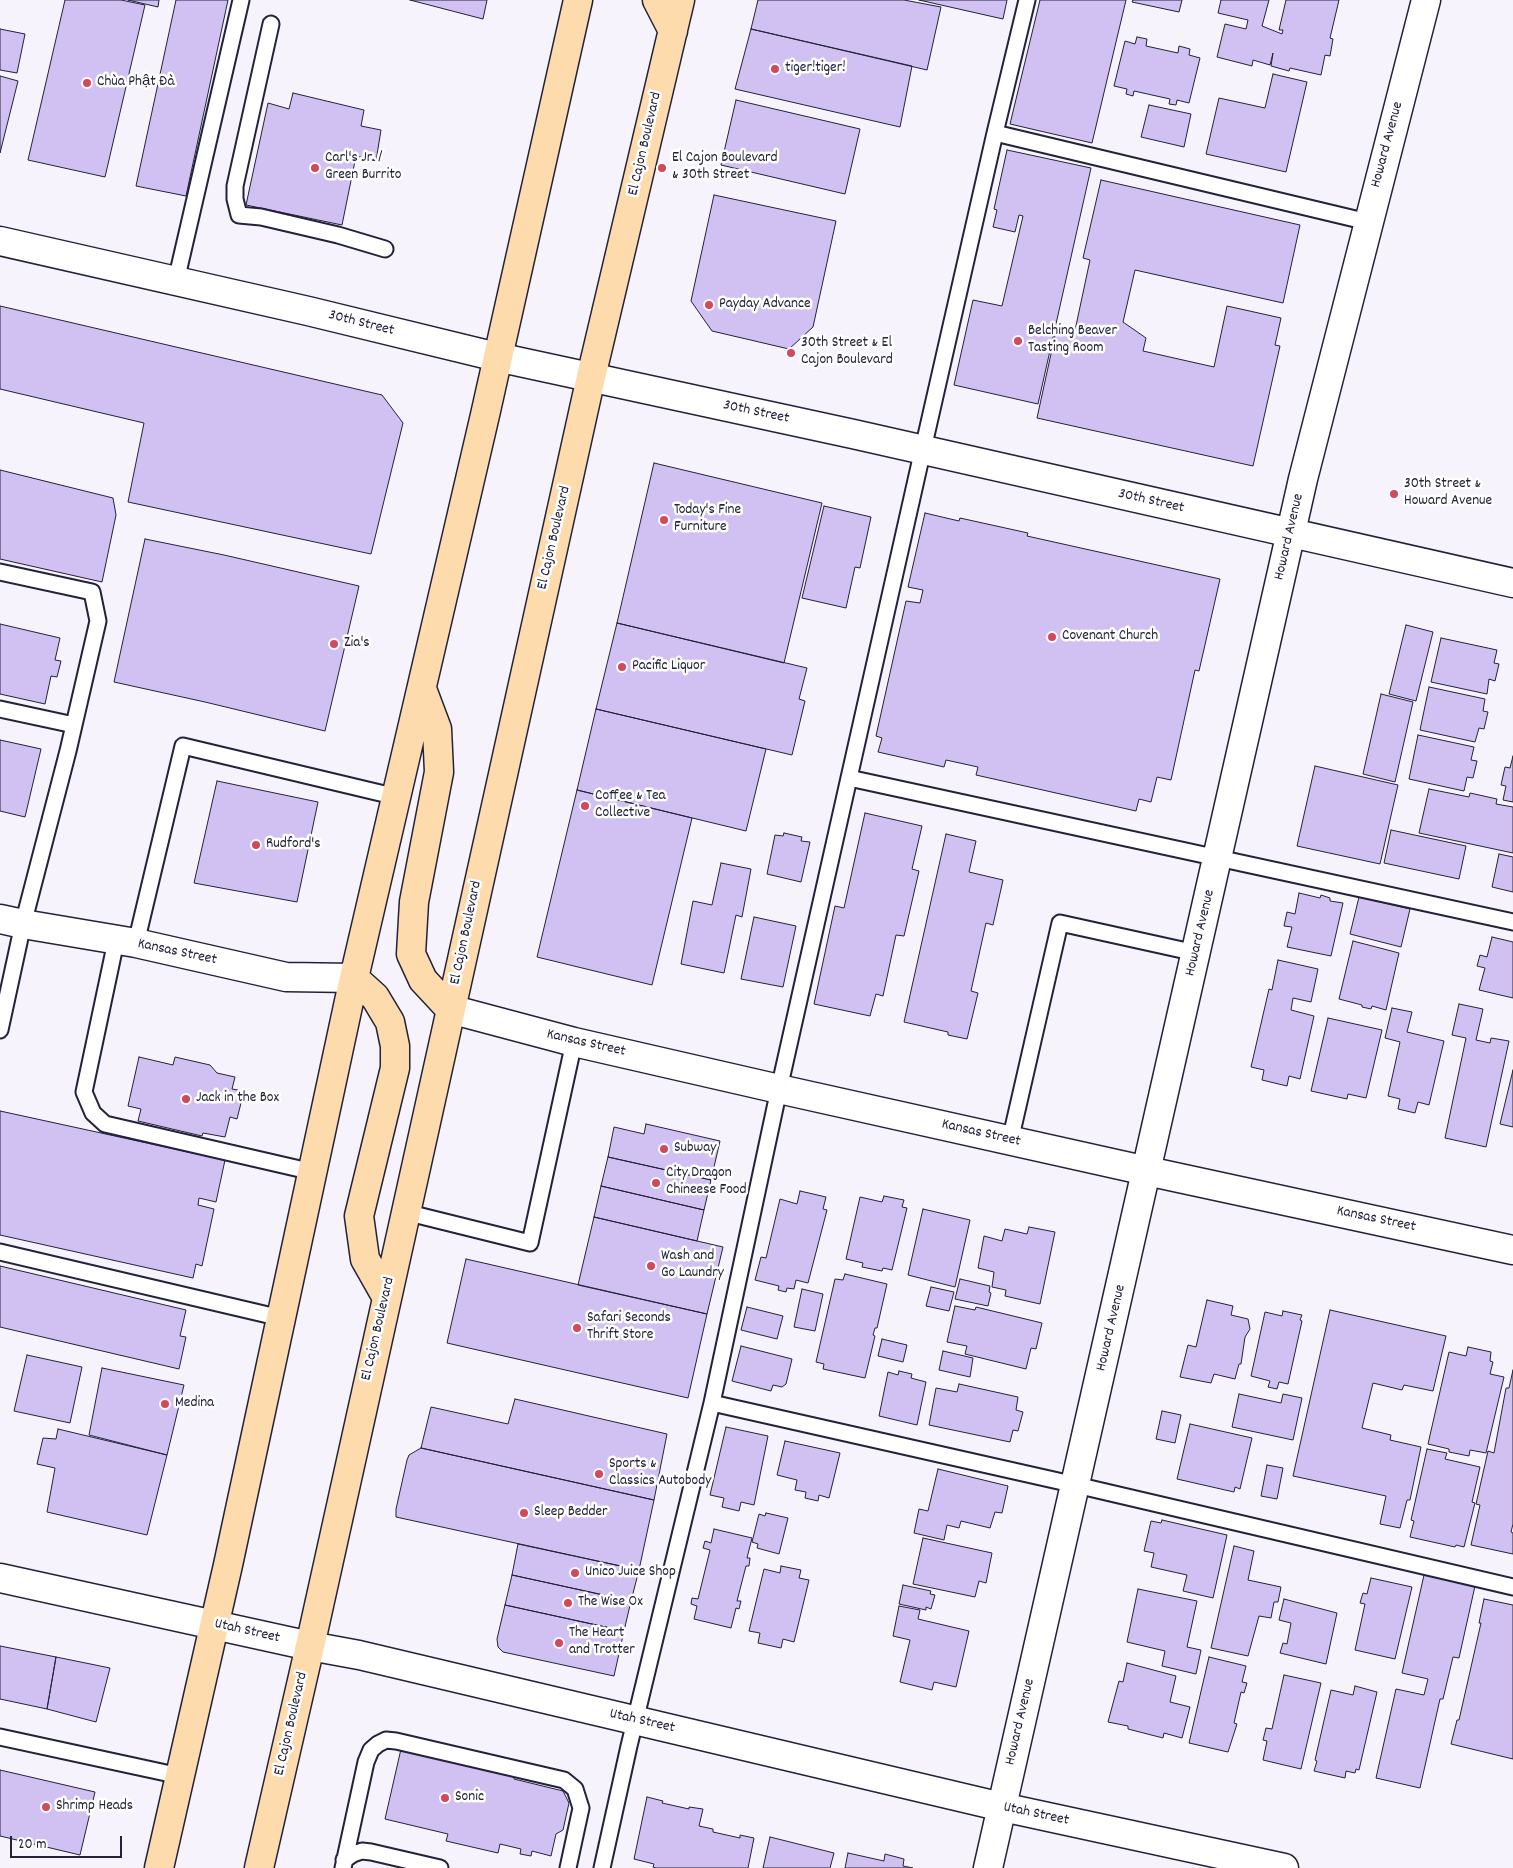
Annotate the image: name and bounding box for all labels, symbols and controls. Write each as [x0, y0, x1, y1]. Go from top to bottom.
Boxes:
place label: tiger!tiger! [785, 60, 846, 78]
marker: tiger!tiger! [769, 63, 781, 75]
place label: Chùa Phật Đà [97, 74, 175, 92]
marker: Chùa Phật Đà [81, 77, 93, 89]
street label: El Cajon Boulevard [625, 91, 667, 197]
street label: Howard Avenue [1368, 100, 1408, 190]
place label: Carl's Jr. / Green Burrito [325, 150, 401, 185]
place label: El Cajon Boulevard & 30th Street [672, 150, 778, 185]
marker: Carl's Jr. / Green Burrito [309, 162, 321, 174]
marker: El Cajon Boulevard & 30th Street [656, 162, 668, 174]
place label: Payday Advance [719, 296, 811, 314]
marker: Payday Advance [703, 299, 715, 311]
street label: 30th Street [326, 307, 396, 341]
place label: Belching Beaver Tasting Room [1028, 323, 1117, 358]
place label: 30th Street & El Cajon Boulevard [801, 335, 893, 370]
marker: Belching Beaver Tasting Room [1012, 335, 1024, 347]
marker: 30th Street & El Cajon Boulevard [785, 347, 797, 359]
street label: 30th Street [721, 397, 791, 429]
place label: 30th Street & Howard Avenue [1404, 476, 1492, 511]
street label: El Cajon Boulevard [534, 485, 576, 591]
street label: 30th Street [1116, 486, 1186, 518]
marker: 30th Street & Howard Avenue [1388, 488, 1400, 500]
street label: Howard Avenue [1271, 492, 1309, 582]
place label: Today's Fine Furniture [674, 502, 741, 537]
marker: Today's Fine Furniture [658, 514, 670, 526]
place label: Covenant Church [1062, 628, 1158, 646]
marker: Covenant Church [1046, 631, 1058, 643]
place label: Zia's [344, 635, 370, 653]
marker: Zia's [328, 638, 340, 650]
place label: Pacific Liquor [632, 658, 705, 676]
marker: Pacific Liquor [616, 661, 628, 673]
place label: Coffee & Tea Collective [595, 788, 666, 823]
marker: Coffee & Tea Collective [579, 800, 591, 812]
place label: Rudford's [266, 836, 321, 854]
marker: Rudford's [250, 839, 262, 851]
street label: El Cajon Boulevard [447, 880, 487, 986]
street label: Howard Avenue [1182, 888, 1220, 978]
street label: Kansas Street [136, 936, 218, 970]
street label: Kansas Street [545, 1026, 627, 1062]
place label: Jack in the Box [196, 1090, 279, 1108]
marker: Jack in the Box [180, 1093, 192, 1105]
street label: Kansas Street [940, 1116, 1022, 1152]
place label: Subway [674, 1140, 716, 1158]
marker: Subway [658, 1143, 670, 1155]
place label: City Dragon Chineese Food [666, 1165, 747, 1200]
marker: City Dragon Chineese Food [650, 1177, 662, 1189]
street label: Kansas Street [1335, 1203, 1417, 1237]
place label: Wash and Go Laundry [661, 1248, 724, 1283]
marker: Wash and Go Laundry [645, 1260, 657, 1272]
street label: El Cajon Boulevard [358, 1276, 400, 1382]
street label: Howard Avenue [1093, 1283, 1131, 1373]
place label: Safari Seconds Thrift Store [587, 1310, 671, 1345]
marker: Safari Seconds Thrift Store [571, 1322, 583, 1334]
place label: Medina [175, 1395, 214, 1413]
marker: Medina [159, 1398, 171, 1410]
place label: Sports & Classics Autobody [609, 1456, 711, 1491]
marker: Sports & Classics Autobody [593, 1468, 605, 1480]
place label: Sleep Bedder [534, 1504, 608, 1522]
marker: Sleep Bedder [518, 1507, 530, 1519]
place label: Unico Juice Shop [585, 1564, 676, 1582]
marker: Unico Juice Shop [569, 1567, 581, 1579]
place label: The Wise Ox [578, 1594, 643, 1612]
marker: The Wise Ox [562, 1597, 574, 1609]
street label: Utah Street [213, 1616, 281, 1648]
place label: The Heart and Trotter [569, 1625, 635, 1660]
marker: The Heart and Trotter [553, 1637, 565, 1649]
street label: El Cajon Boulevard [271, 1671, 313, 1777]
street label: Howard Avenue [1002, 1677, 1040, 1767]
street label: Utah Street [608, 1706, 676, 1738]
place label: Sonic [455, 1789, 484, 1807]
marker: Sonic [439, 1792, 451, 1804]
place label: Shrimp Heads [56, 1798, 133, 1816]
street label: Utah Street [1002, 1799, 1070, 1831]
marker: Shrimp Heads [40, 1801, 52, 1813]
scale bar [12, 1826, 125, 1858]
text: 20 m [18, 1834, 46, 1856]

